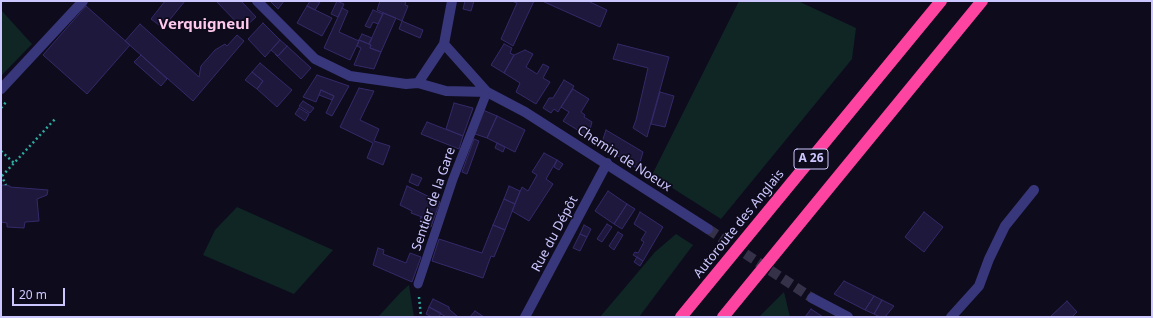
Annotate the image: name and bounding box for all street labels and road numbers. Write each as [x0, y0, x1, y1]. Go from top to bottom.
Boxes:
street label: Chemin de Noeux [574, 123, 674, 195]
street label: Sentier de la Gare [409, 145, 459, 253]
road number: A 26 [794, 149, 828, 169]
street label: Autoroute des Anglais [691, 167, 787, 281]
street label: Rue du Dépôt [528, 193, 582, 275]

